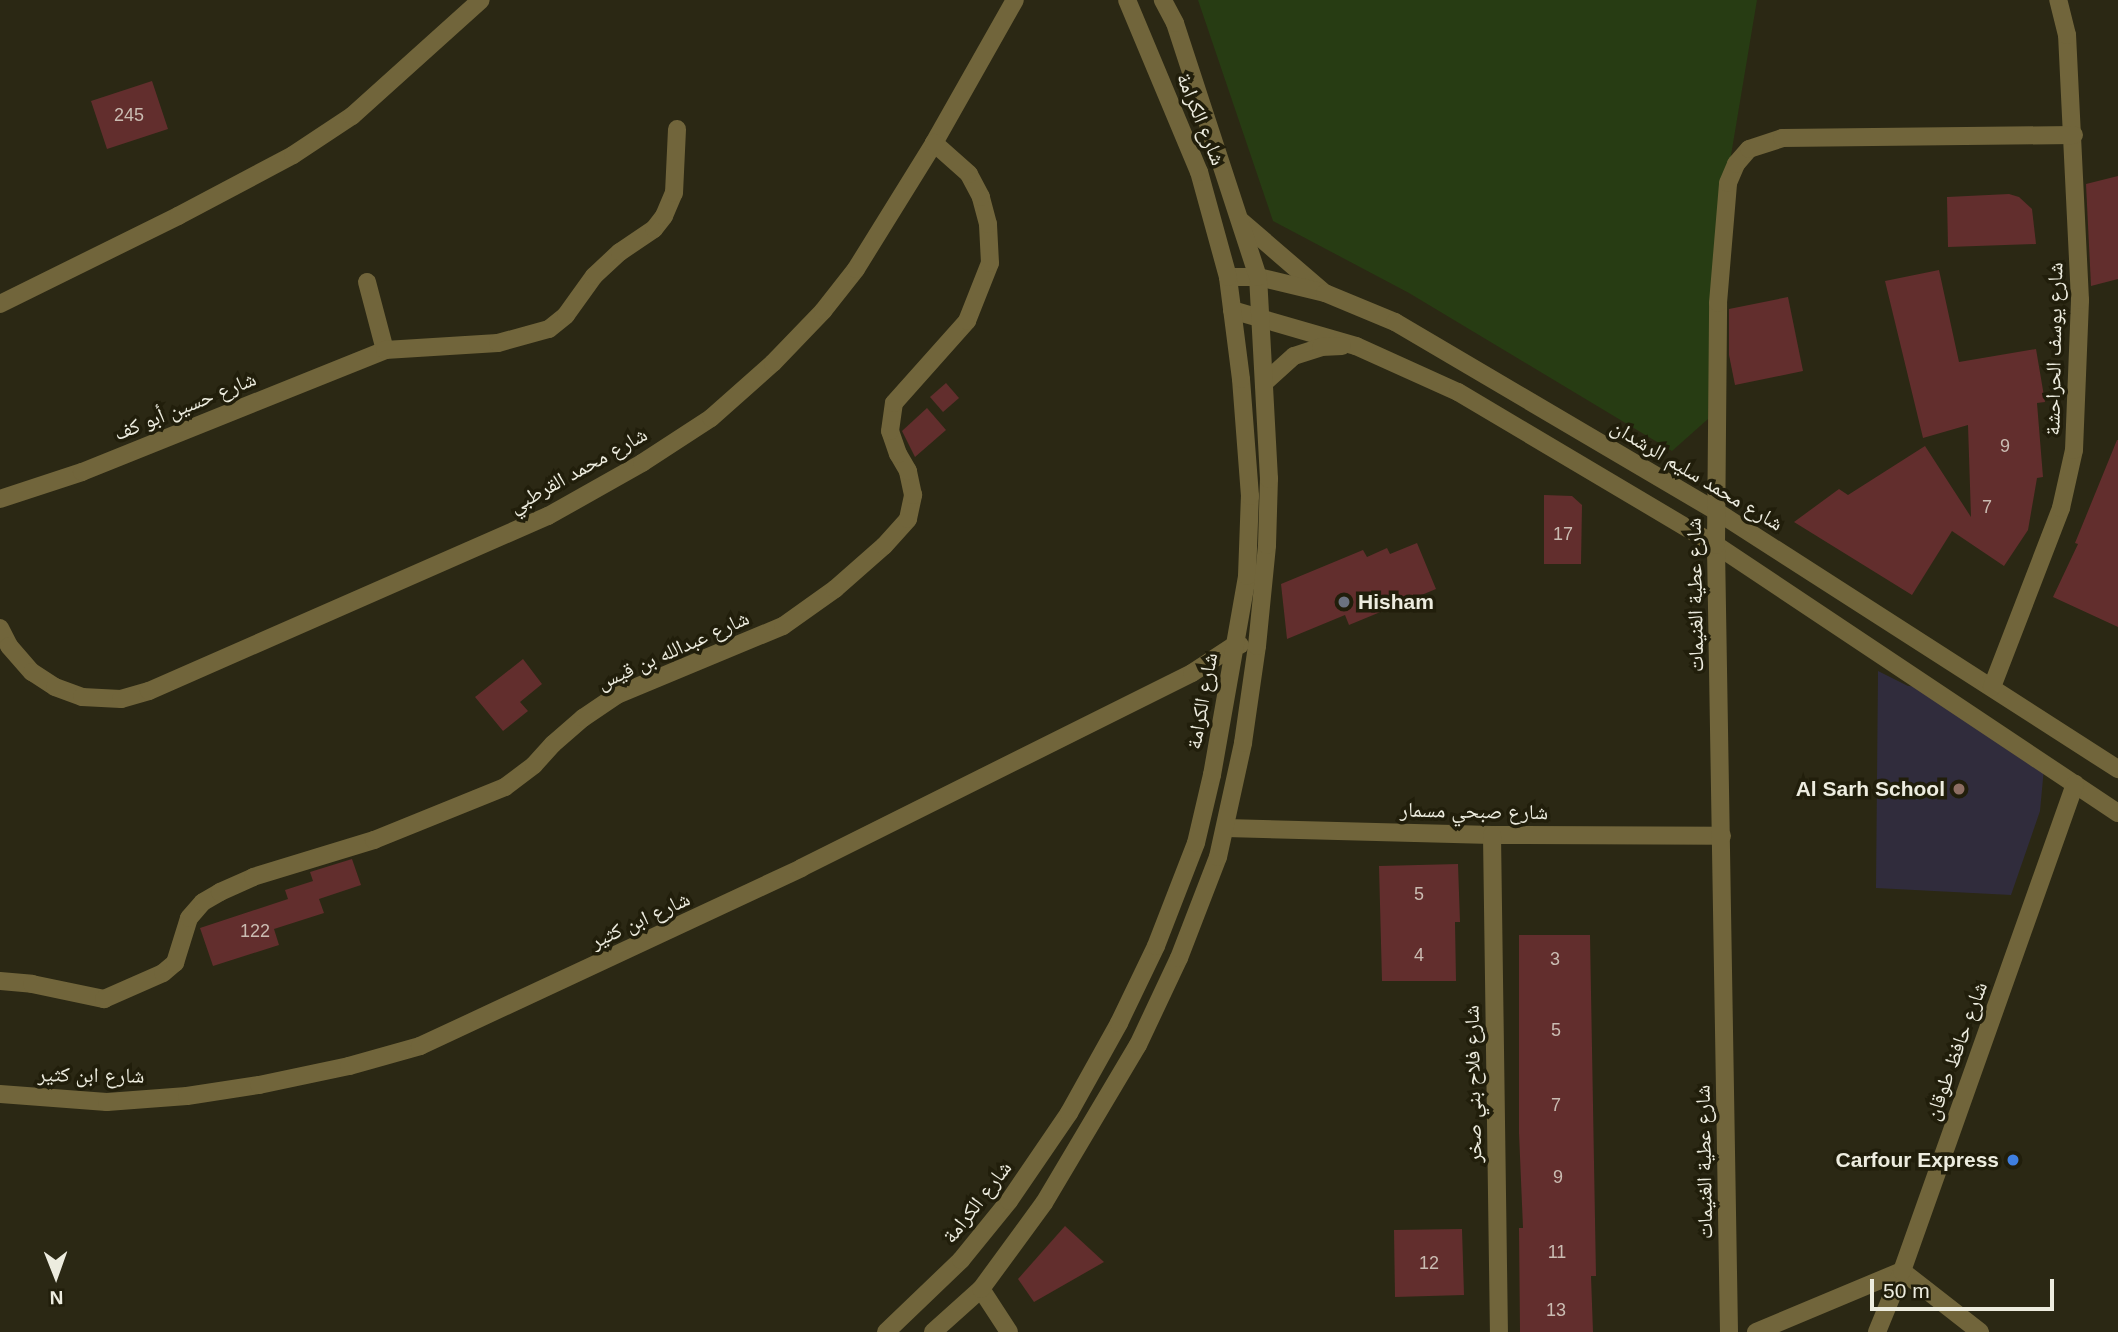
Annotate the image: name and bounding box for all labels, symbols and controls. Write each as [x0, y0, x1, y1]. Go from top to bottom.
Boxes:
street label: شارع الكرامة [1171, 69, 1231, 169]
house number: 245 [114, 104, 144, 126]
street label: شارع يوسف الحراحشة [2040, 262, 2068, 436]
street label: شارع حسين أبو كف [110, 366, 260, 446]
street label: شارع محمد سليم الرشدان [1606, 414, 1788, 536]
street label: شارع محمد القرطبي [504, 422, 652, 518]
house number: 9 [2000, 435, 2010, 457]
house number: 7 [1982, 496, 1992, 518]
street label: شارع عطية الغنيمات [1681, 518, 1709, 672]
house number: 17 [1553, 523, 1573, 545]
place label: Hisham [1358, 589, 1434, 615]
marker: Hisham [1336, 594, 1352, 610]
street label: شارع عبدالله بن قيس [593, 605, 753, 695]
street label: شارع الكرامة [1181, 651, 1223, 751]
place label: Al Sarh School [1796, 776, 1945, 802]
marker: Al Sarh School [1951, 781, 1967, 797]
street label: شارع صبحي مسمار [1400, 797, 1548, 825]
house number: 5 [1414, 883, 1424, 905]
street label: شارع ابن كثير [586, 886, 694, 954]
house number: 122 [240, 920, 270, 942]
house number: 4 [1414, 944, 1424, 966]
house number: 3 [1550, 948, 1560, 970]
street label: شارع حافظ طوقان [1919, 978, 1993, 1124]
street label: شارع فلاح بني صخر [1459, 1005, 1487, 1163]
house number: 5 [1551, 1019, 1561, 1041]
street label: شارع ابن كثير [37, 1061, 145, 1089]
street label: شارع عطية الغنيمات [1690, 1085, 1718, 1239]
house number: 7 [1551, 1094, 1561, 1116]
place label: Carfour Express [1836, 1147, 1999, 1173]
marker: Carfour Express [2005, 1152, 2021, 1168]
street label: شارع الكرامة [937, 1156, 1017, 1248]
house number: 9 [1553, 1166, 1563, 1188]
north arrow [21, 1241, 91, 1311]
house number: 11 [1548, 1241, 1566, 1263]
house number: 12 [1419, 1252, 1439, 1274]
scale bar [1873, 1266, 2057, 1310]
text: 50 m [1883, 1279, 1930, 1302]
text: N [49, 1287, 63, 1308]
house number: 13 [1546, 1299, 1566, 1321]

